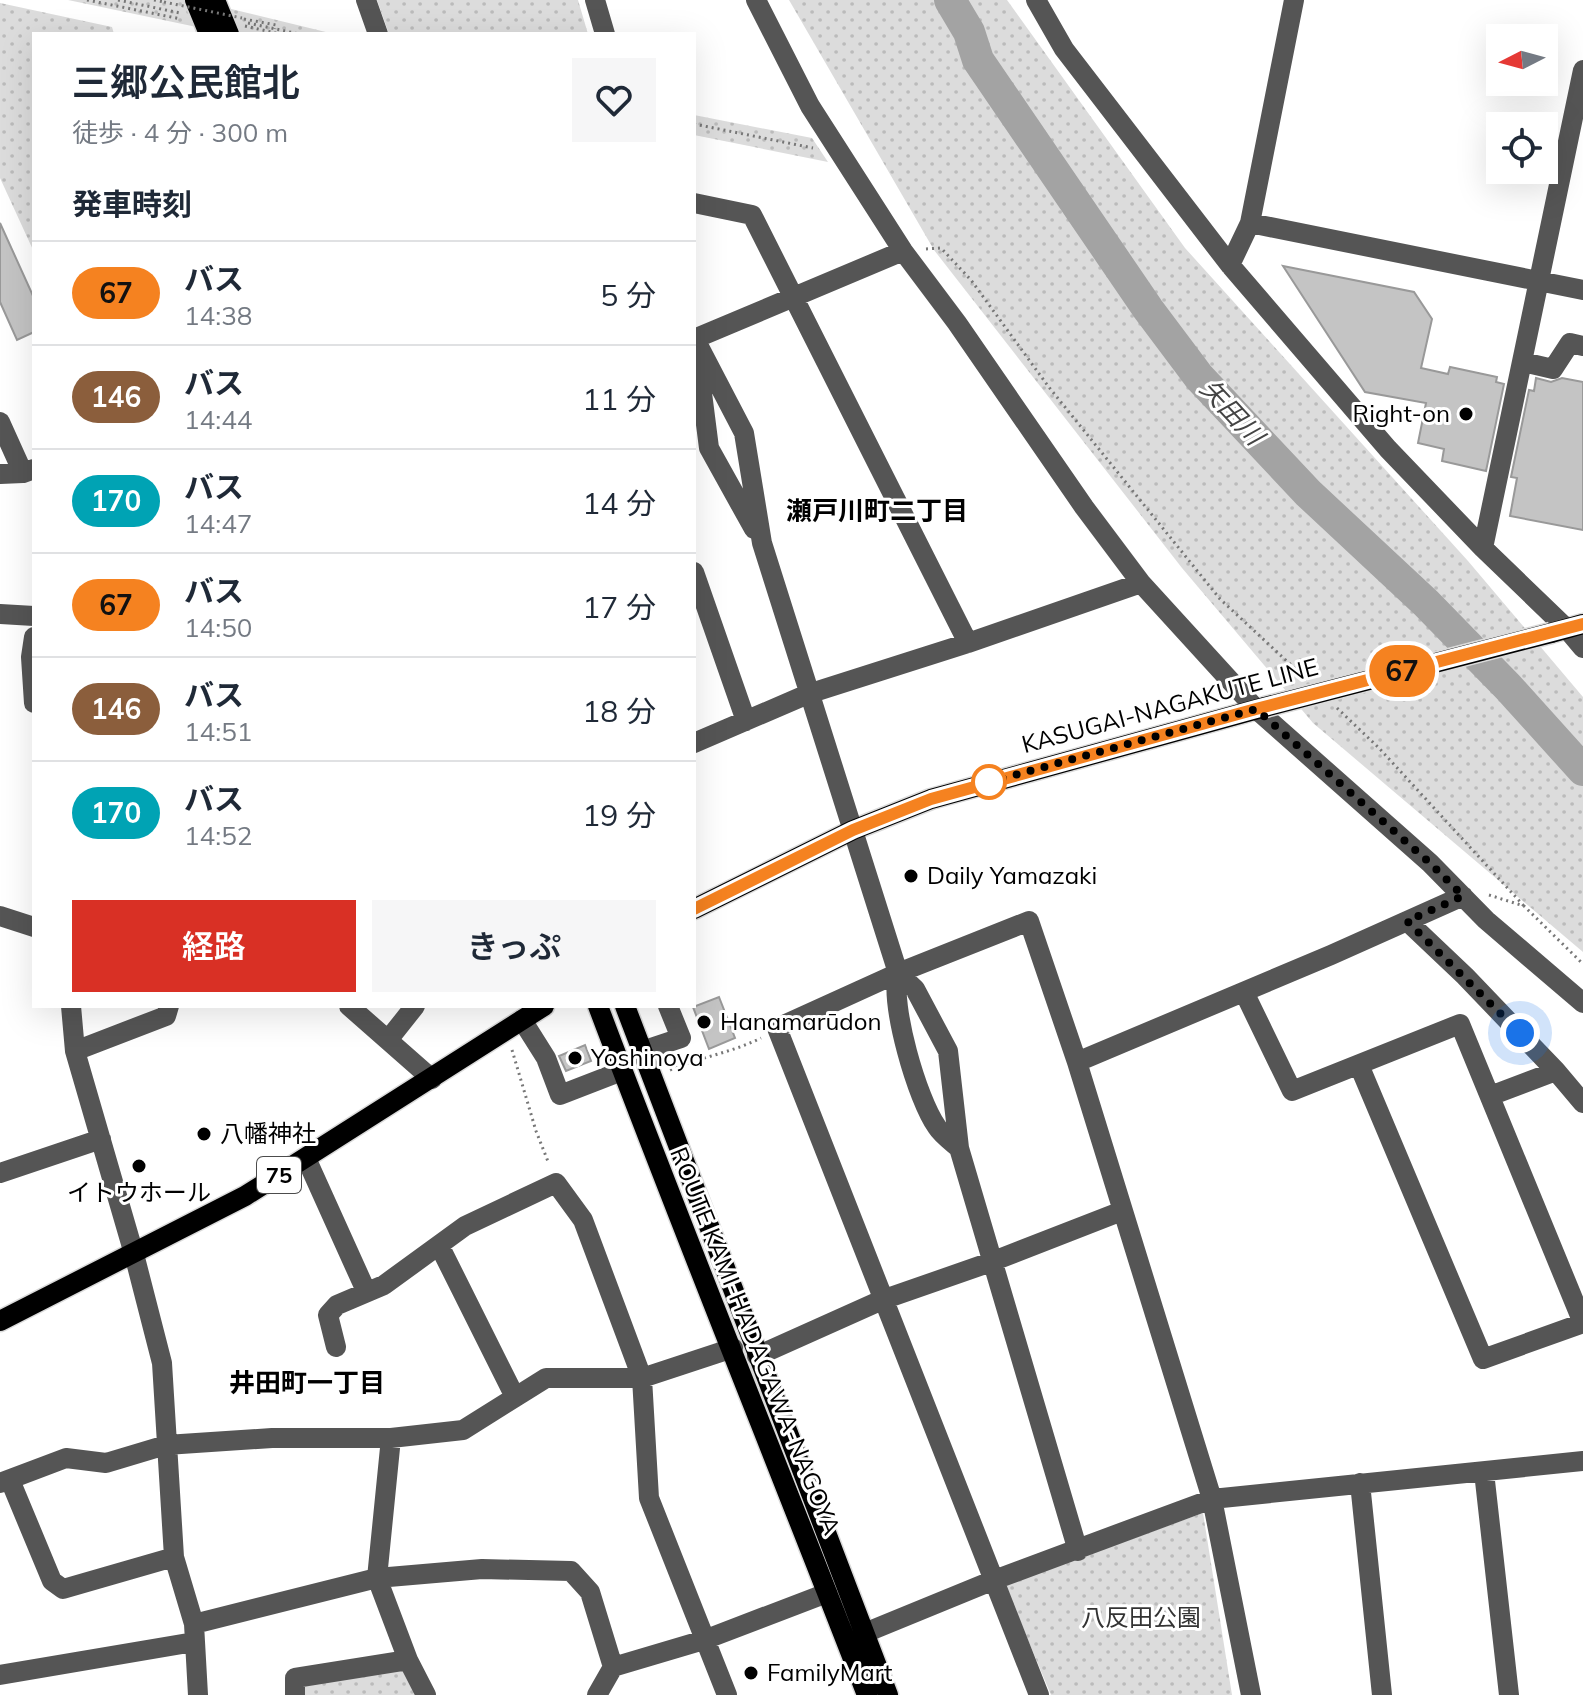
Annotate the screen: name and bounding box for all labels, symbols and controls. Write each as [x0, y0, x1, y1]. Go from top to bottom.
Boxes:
north arrow [1486, 24, 1558, 96]
map controls [1486, 24, 1558, 184]
text: 三郷公民館北 [72, 58, 300, 106]
button: heart [572, 58, 656, 142]
button: locate [1486, 112, 1558, 184]
text: 徒歩 · 4 分 · 300 m [72, 116, 288, 149]
text: 発車時刻 [72, 185, 192, 223]
text: バス [184, 260, 244, 298]
text: 67 [99, 275, 133, 310]
text: 5 分 [600, 276, 656, 314]
text: 14:38 [184, 299, 252, 332]
text: バス [184, 364, 244, 402]
water label: 矢田川 [1194, 372, 1273, 454]
text: 146 [91, 379, 141, 414]
text: 11 分 [582, 380, 656, 418]
place label: Right-on [1353, 398, 1450, 428]
text: 14:44 [184, 403, 252, 436]
marker: Right-on [1457, 405, 1475, 423]
text: バス [184, 468, 244, 506]
text: 170 [91, 483, 141, 518]
text: 14 分 [582, 484, 656, 522]
district label: 瀬戸川町二丁目 [786, 494, 968, 527]
text: 14:47 [184, 507, 252, 540]
text: バス [184, 572, 244, 610]
text: 67 [99, 587, 133, 622]
text: 17 分 [582, 588, 656, 626]
text: 14:50 [184, 611, 252, 644]
line badge: 67 [1366, 645, 1438, 697]
street label: KASUGAI-NAGAKUTE LINE [1018, 651, 1321, 759]
text: 67 [1385, 653, 1419, 688]
text: バス [184, 676, 244, 714]
text: 146 [91, 691, 141, 726]
text: 18 分 [582, 692, 656, 730]
text: 14:51 [184, 715, 252, 748]
unlabelled marker [972, 765, 1006, 799]
text: バス [184, 780, 244, 818]
text: 170 [91, 795, 141, 830]
text: 19 分 [582, 796, 656, 834]
text: 14:52 [184, 819, 252, 852]
place label: Daily Yamazaki [927, 860, 1097, 890]
marker: Daily Yamazaki [902, 867, 920, 885]
button: 経路 [72, 900, 356, 992]
button: きっぷ [372, 900, 656, 992]
place label: Hanamarūdon [720, 1006, 881, 1036]
marker: Hanamarūdon [695, 1013, 713, 1031]
your location [1500, 1013, 1540, 1053]
place label: Yoshinoya [590, 1042, 704, 1072]
marker: Yoshinoya [566, 1049, 584, 1067]
place label: 八幡神社 [220, 1118, 316, 1148]
marker: 八幡神社 [195, 1125, 213, 1143]
street label: ROUTE KAMI-HADAGAWA-NAGOYA [664, 1142, 848, 1539]
marker: イトウホール [130, 1157, 148, 1175]
road number: 75 [257, 1157, 301, 1193]
place label: イトウホール [67, 1177, 211, 1207]
district label: 井田町一丁目 [229, 1366, 385, 1399]
park label: 八反田公園 [1081, 1602, 1201, 1632]
place label: FamilyMart [767, 1657, 892, 1687]
marker: FamilyMart [742, 1664, 760, 1682]

